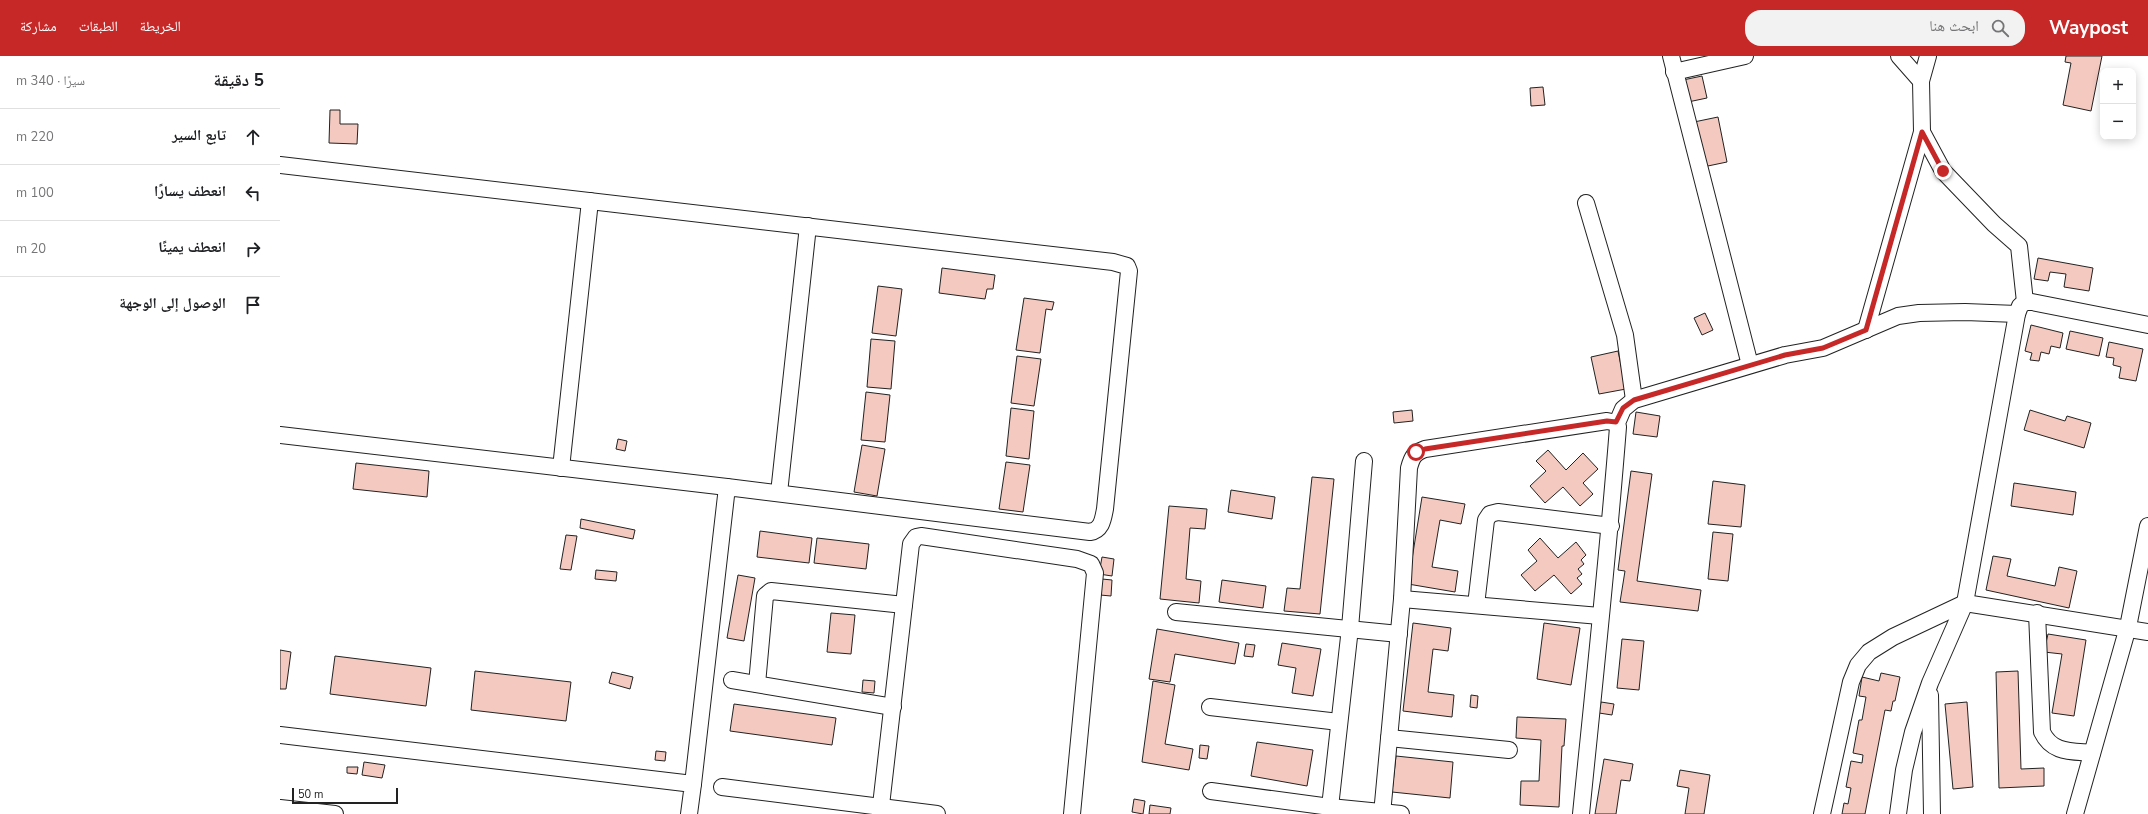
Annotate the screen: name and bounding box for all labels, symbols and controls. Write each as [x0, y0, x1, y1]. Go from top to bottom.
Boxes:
search box [1745, 10, 2025, 46]
text: Waypost [2049, 15, 2128, 41]
text: ابحث هنا [1929, 16, 1979, 36]
text: مشاركة [20, 17, 57, 36]
text: الطبقات [79, 17, 118, 36]
text: الخريطة [140, 17, 181, 36]
icon: search [1989, 17, 2011, 39]
map controls [2100, 68, 2136, 140]
button: + [2100, 68, 2136, 104]
text: 5 دقيقة [214, 69, 264, 92]
text: سيرًا · 340 m [16, 72, 85, 90]
button: − [2100, 104, 2136, 140]
text: تابع السير [172, 125, 226, 145]
icon: ahead [242, 126, 264, 148]
text: 220 m [16, 128, 54, 146]
route end [1934, 162, 1952, 180]
text: انعطف يسارًا [154, 181, 226, 201]
icon: left [242, 182, 264, 204]
text: 100 m [16, 184, 54, 202]
text: انعطف يمينًا [158, 237, 226, 257]
icon: right [242, 238, 264, 260]
text: 20 m [16, 240, 46, 258]
text: الوصول إلى الوجهة [119, 293, 226, 313]
icon: arrive [242, 294, 264, 316]
route start [1407, 443, 1425, 461]
scale bar [292, 786, 398, 805]
text: 50 m [298, 787, 323, 802]

